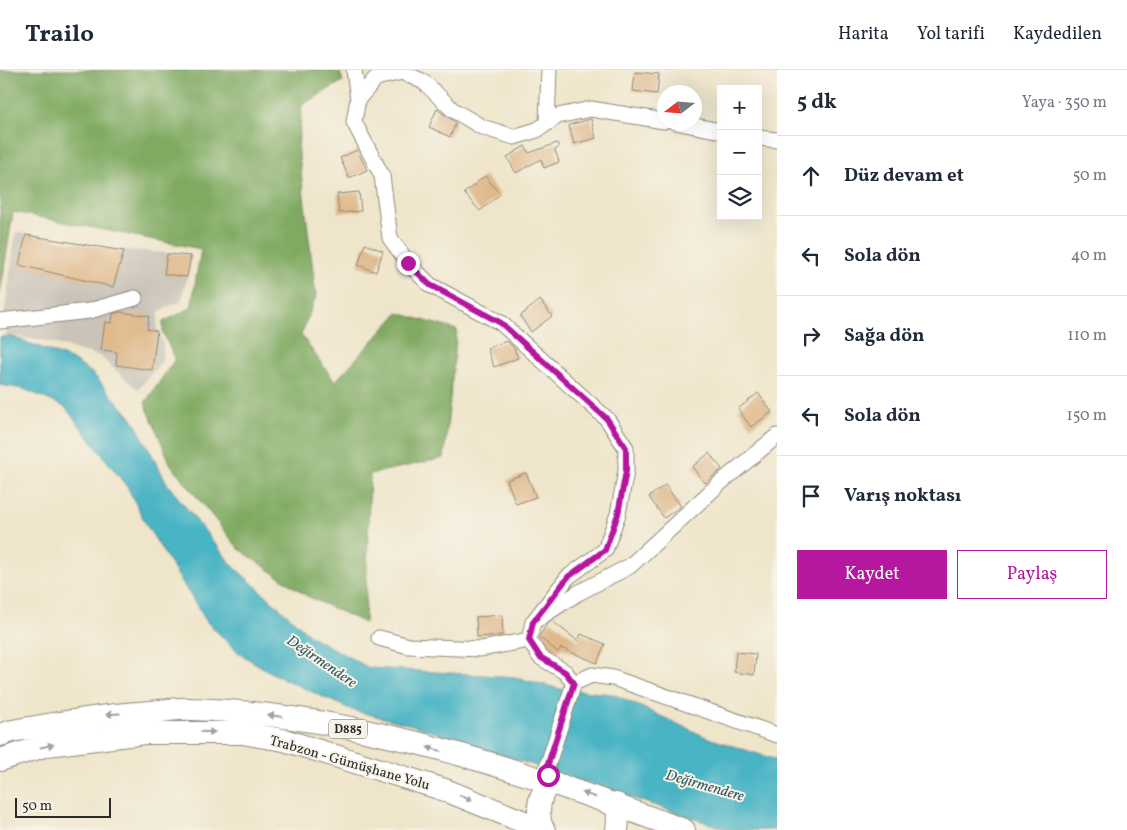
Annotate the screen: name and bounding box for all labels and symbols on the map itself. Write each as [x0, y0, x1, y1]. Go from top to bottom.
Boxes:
north arrow [657, 85, 702, 130]
route end [397, 252, 420, 275]
water label: Değirmendere [282, 631, 361, 694]
one-way arrow [104, 711, 120, 719]
one-way arrow [266, 712, 282, 720]
road number: D885 [329, 720, 367, 739]
one-way arrow [200, 729, 216, 737]
street label: Trabzon - Gümüşhane Yolu [267, 731, 432, 795]
one-way arrow [39, 742, 54, 750]
one-way arrow [426, 745, 441, 753]
route start [537, 764, 560, 787]
water label: Değirmendere [663, 765, 747, 808]
one-way arrow [582, 791, 597, 798]
one-way arrow [459, 794, 474, 802]
scale bar [15, 795, 111, 818]

